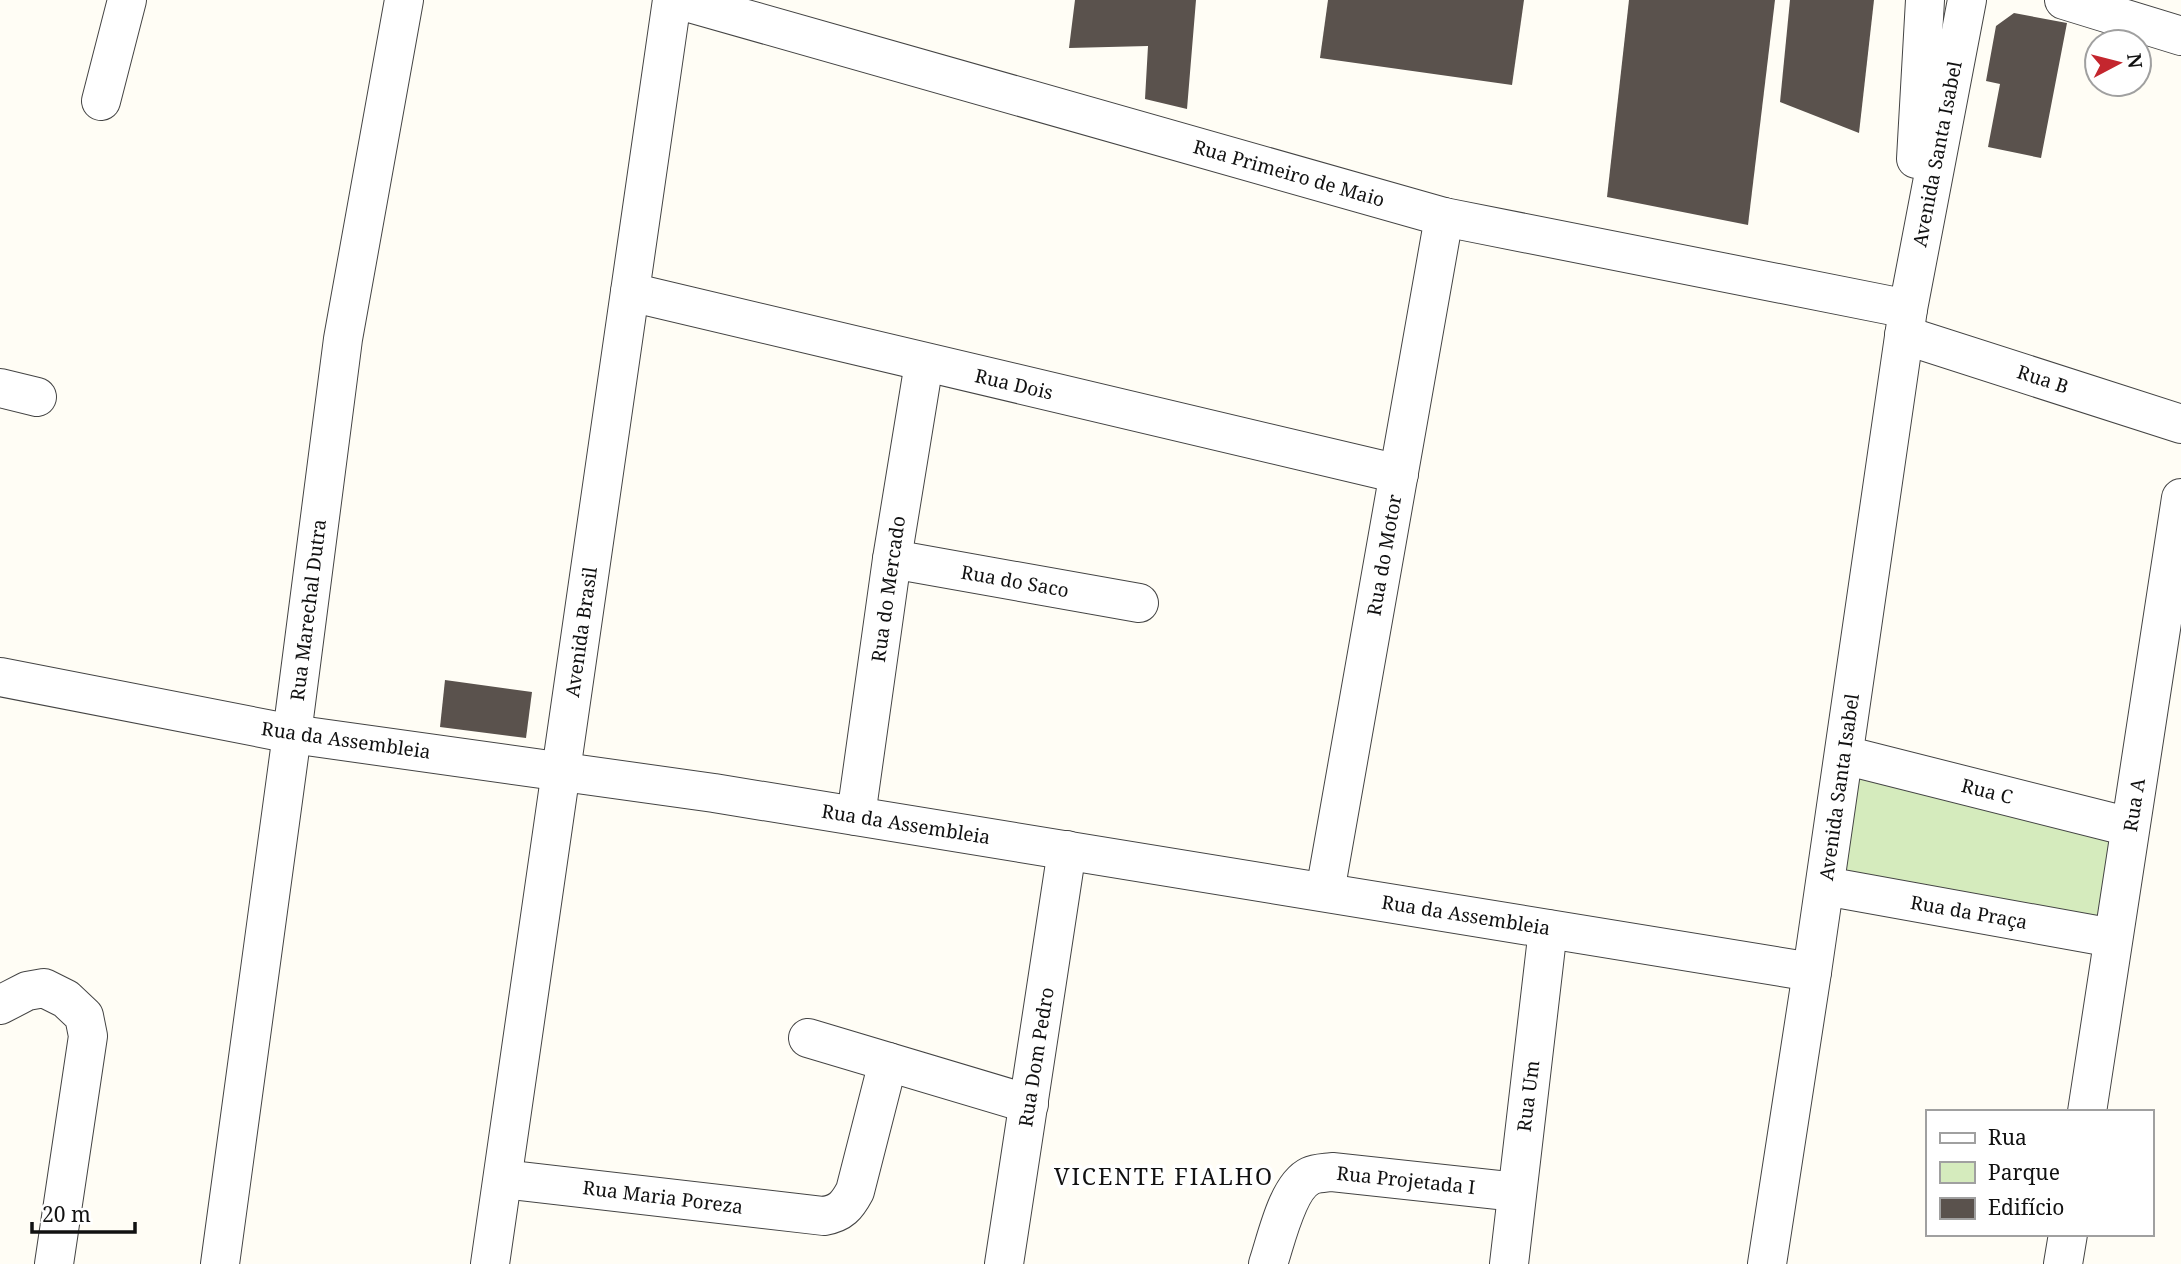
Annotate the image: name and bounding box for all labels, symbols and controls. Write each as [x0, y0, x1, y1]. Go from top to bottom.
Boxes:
north arrow [2083, 28, 2153, 98]
text: N [2121, 52, 2149, 70]
street label: Avenida Santa Isabel [1906, 59, 1968, 249]
street label: Rua Primeiro de Maio [1190, 133, 1388, 213]
street label: Rua B [2014, 359, 2072, 399]
street label: Rua Dois [972, 362, 1056, 406]
street label: Rua do Motor [1361, 492, 1408, 618]
street label: Rua do Mercado [865, 514, 911, 664]
street label: Rua Marechal Dutra [284, 518, 332, 702]
street label: Rua do Saco [959, 559, 1071, 603]
street label: Avenida Brasil [559, 565, 603, 699]
street label: Avenida Santa Isabel [1813, 692, 1865, 882]
street label: Rua da Assembleia [260, 715, 432, 765]
street label: Rua C [1959, 772, 2016, 810]
street label: Rua A [2117, 776, 2151, 833]
street label: Rua da Assembleia [820, 798, 992, 850]
street label: Rua da Assembleia [1380, 889, 1552, 941]
street label: Rua da Praça [1909, 889, 2029, 935]
street label: Rua Dom Pedro [1012, 985, 1060, 1129]
street label: Rua Um [1511, 1059, 1545, 1133]
legend [1926, 1110, 2153, 1236]
text: Rua [1988, 1123, 2027, 1151]
text: Parque [1988, 1158, 2060, 1186]
district label: VICENTE FIALHO [1054, 1160, 1274, 1192]
street label: Rua Projetada I [1335, 1160, 1477, 1200]
street label: Rua Maria Poreza [581, 1174, 745, 1220]
scale bar [32, 1190, 135, 1234]
text: Edifício [1988, 1193, 2064, 1221]
text: 20 m [42, 1200, 91, 1228]

